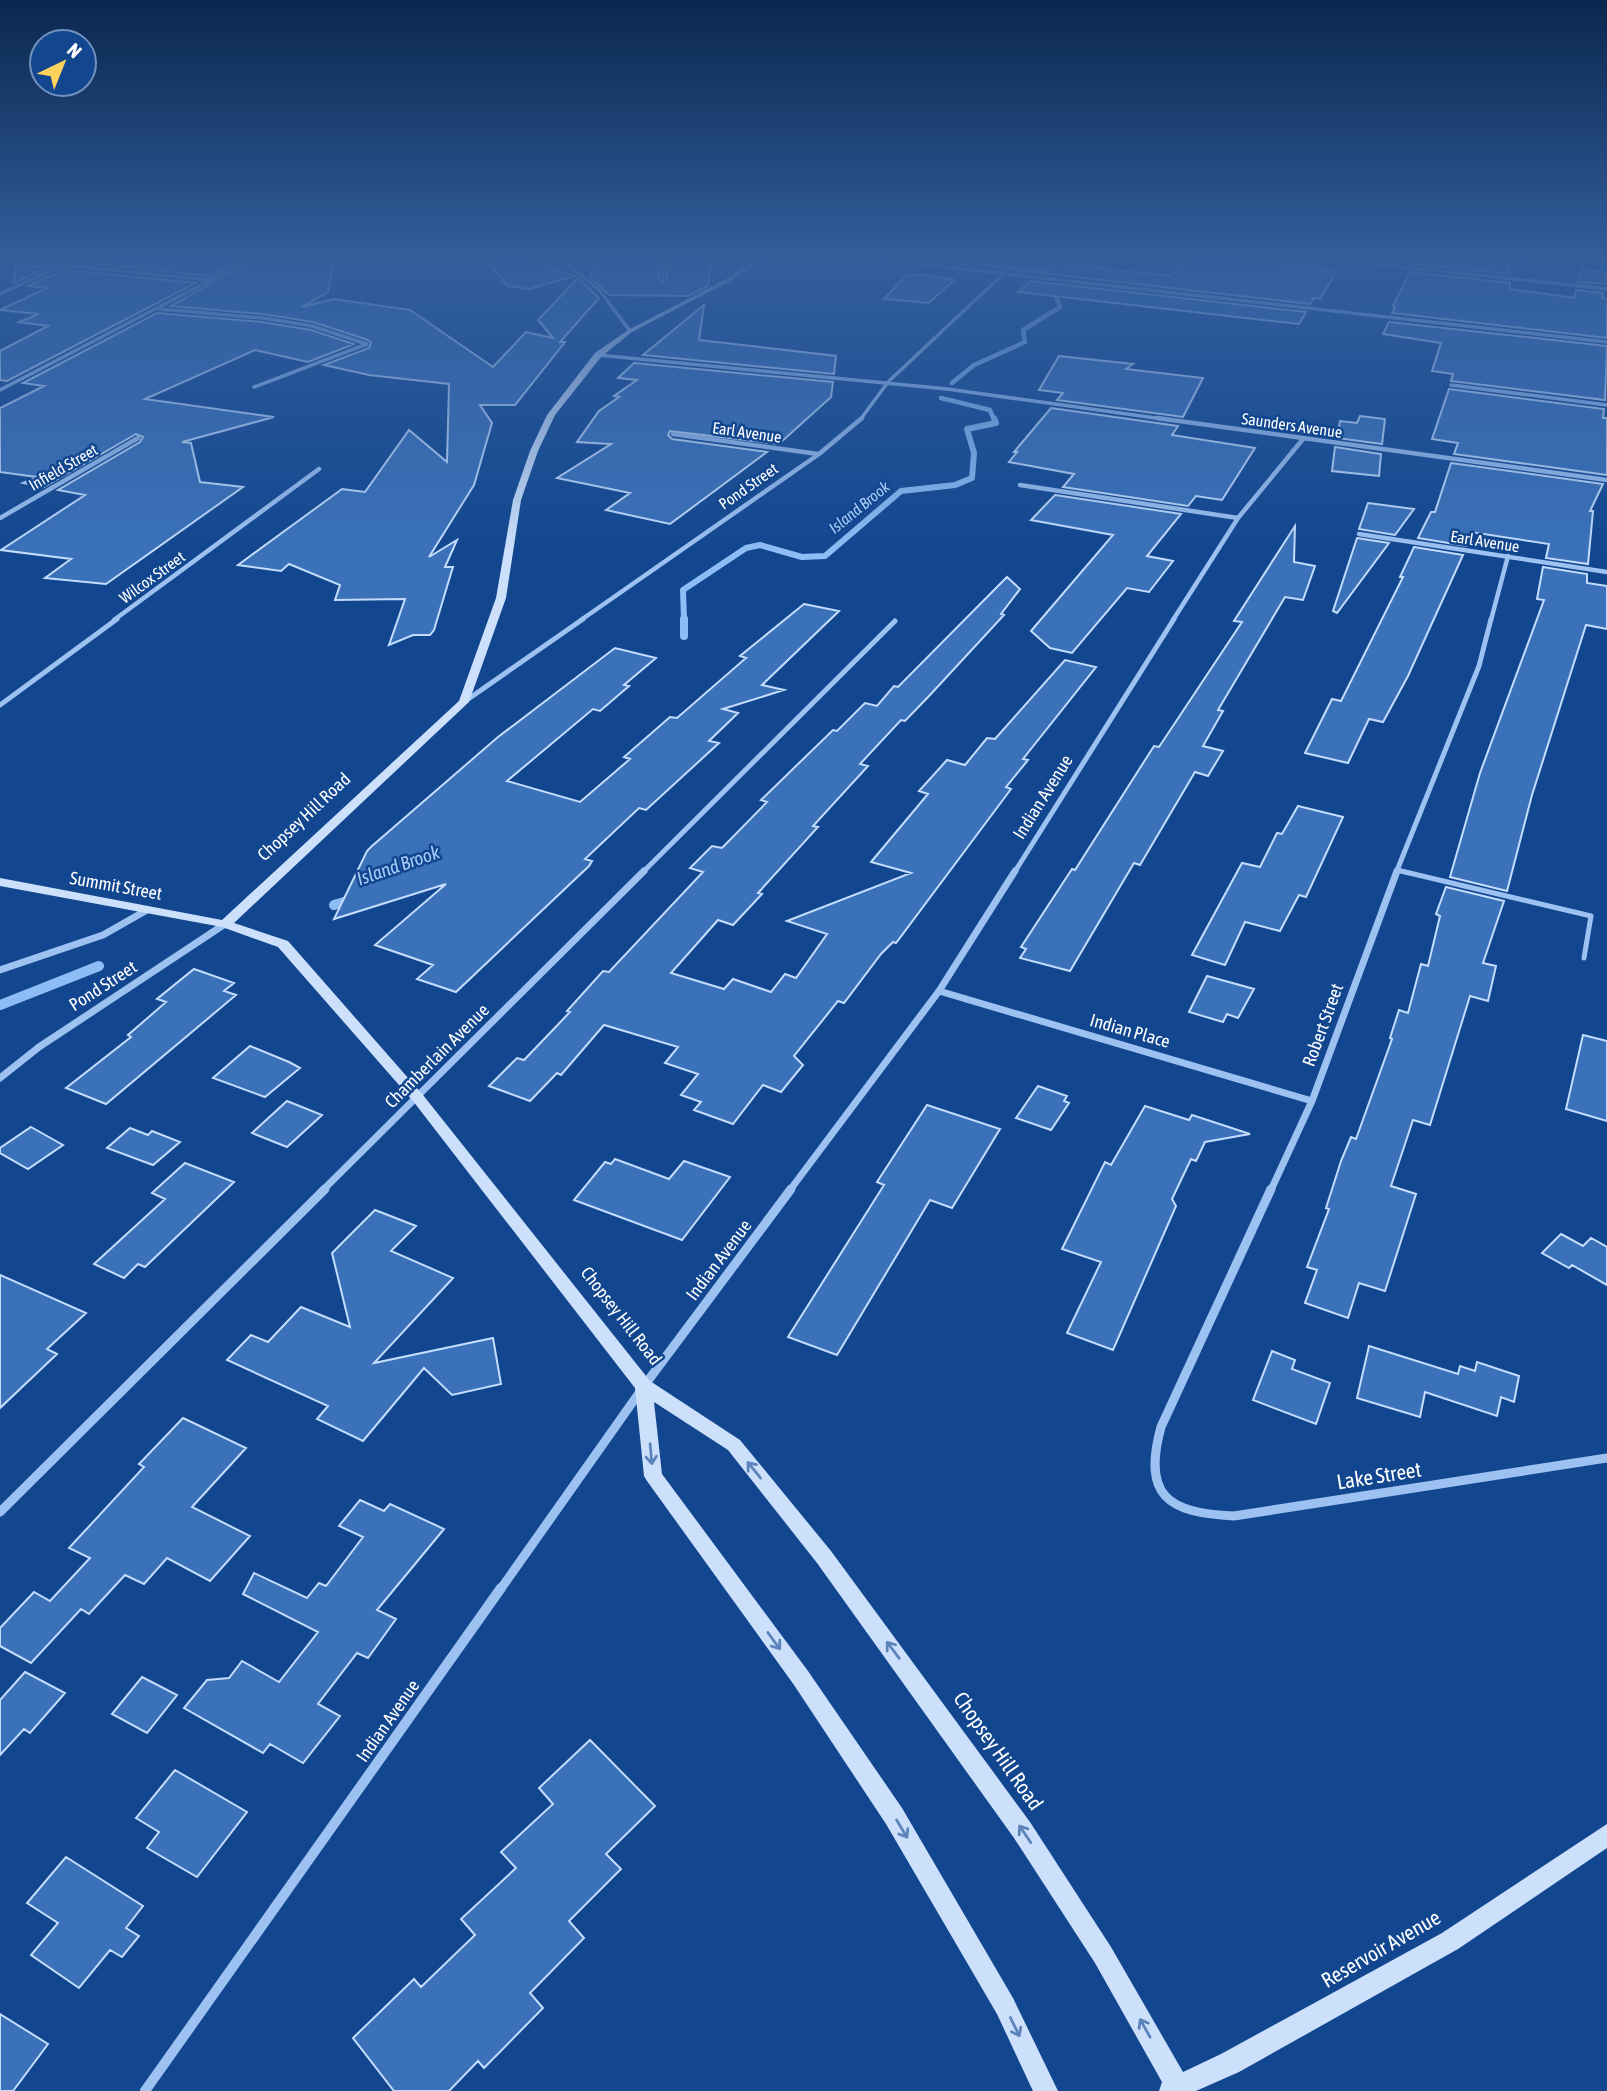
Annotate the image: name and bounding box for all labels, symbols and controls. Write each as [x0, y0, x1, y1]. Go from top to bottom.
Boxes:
north arrow [28, 28, 98, 98]
text: N [63, 39, 86, 62]
street label: Saunders Avenue [1241, 409, 1343, 441]
street label: Earl Avenue [711, 418, 783, 446]
street label: Infield Street [26, 440, 101, 494]
street label: Pond Street [715, 459, 781, 513]
water label: Island Brook [825, 477, 894, 537]
street label: Earl Avenue [1449, 527, 1521, 555]
street label: Wilcox Street [116, 547, 189, 607]
street label: Indian Avenue [1008, 751, 1077, 843]
street label: Chopsey Hill Road [253, 768, 354, 865]
water label: Island Brook [354, 840, 443, 889]
street label: Summit Street [68, 867, 164, 904]
street label: Pond Street [65, 956, 140, 1015]
street label: Robert Street [1298, 981, 1347, 1069]
street label: Chamberlain Avenue [380, 999, 493, 1112]
street label: Indian Place [1088, 1009, 1173, 1052]
street label: Indian Avenue [682, 1215, 756, 1304]
street label: Chopsey Hill Road [576, 1262, 666, 1369]
one-way arrow [644, 1442, 657, 1465]
street label: Lake Street [1335, 1456, 1423, 1494]
one-way arrow [746, 1461, 762, 1479]
one-way arrow [766, 1632, 781, 1651]
one-way arrow [886, 1640, 901, 1659]
street label: Indian Avenue [352, 1676, 424, 1766]
street label: Chopsey Hill Road [949, 1687, 1048, 1814]
one-way arrow [895, 1819, 909, 1839]
one-way arrow [1018, 1825, 1032, 1845]
street label: Reservoir Avenue [1317, 1904, 1444, 1992]
one-way arrow [1008, 2016, 1022, 2037]
one-way arrow [1138, 2018, 1152, 2038]

